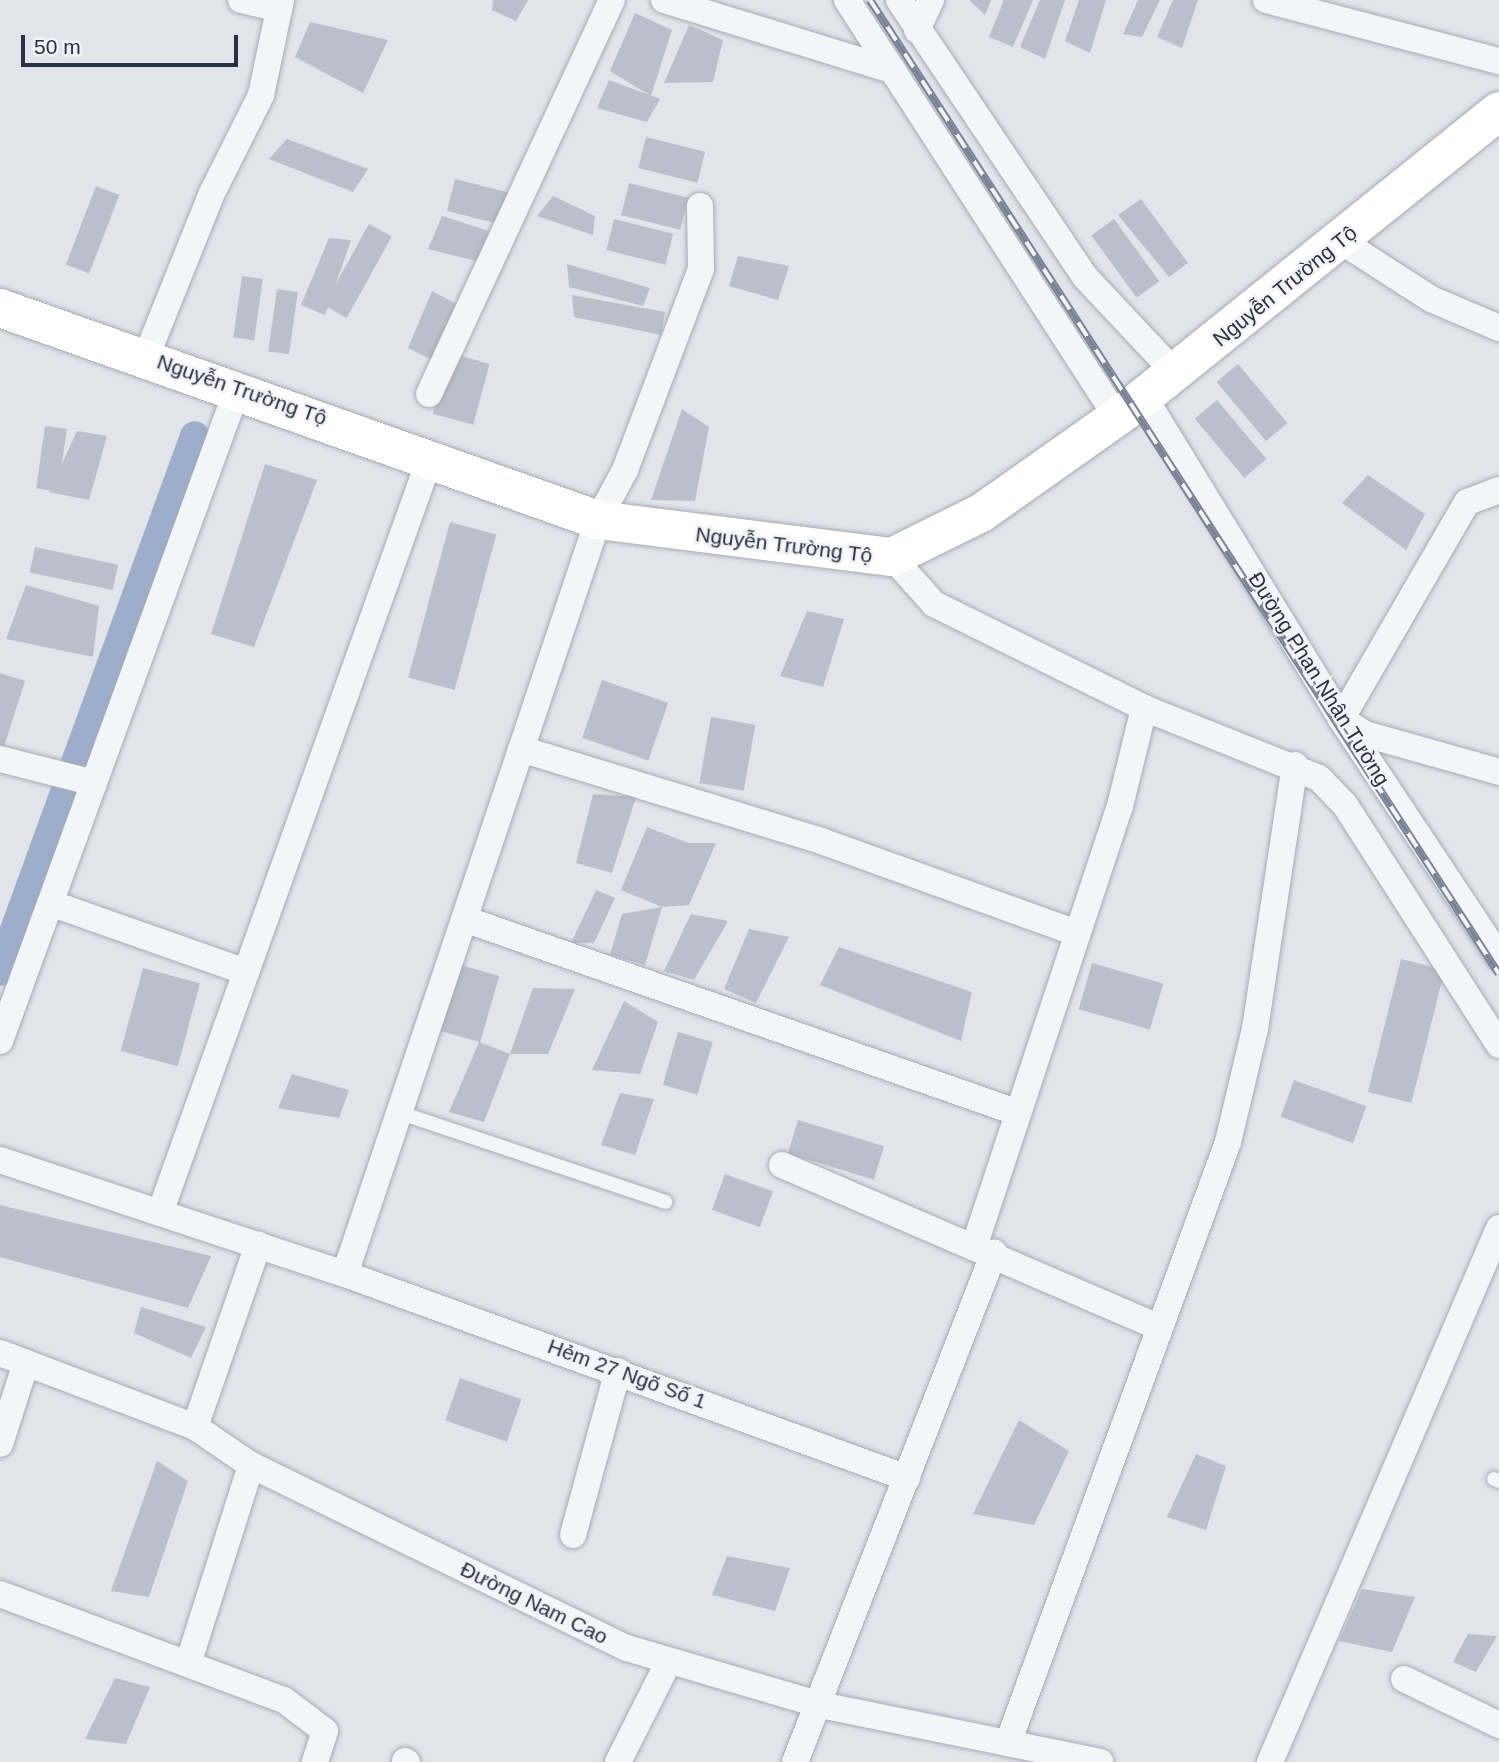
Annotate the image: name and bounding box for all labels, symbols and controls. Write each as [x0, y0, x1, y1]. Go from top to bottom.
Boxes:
scale bar [24, 21, 242, 65]
text: 50 m [34, 35, 81, 58]
street label: Nguyễn Trường Tộ [1208, 220, 1362, 352]
street label: Nguyễn Trường Tộ [153, 349, 331, 431]
street label: Nguyễn Trường Tộ [694, 522, 874, 568]
street label: Đường Phan Nhân Tường [1243, 568, 1395, 790]
street label: Hẻm 27 Ngõ Số 1 [544, 1334, 710, 1414]
street label: Đường Nam Cao [456, 1556, 612, 1650]

